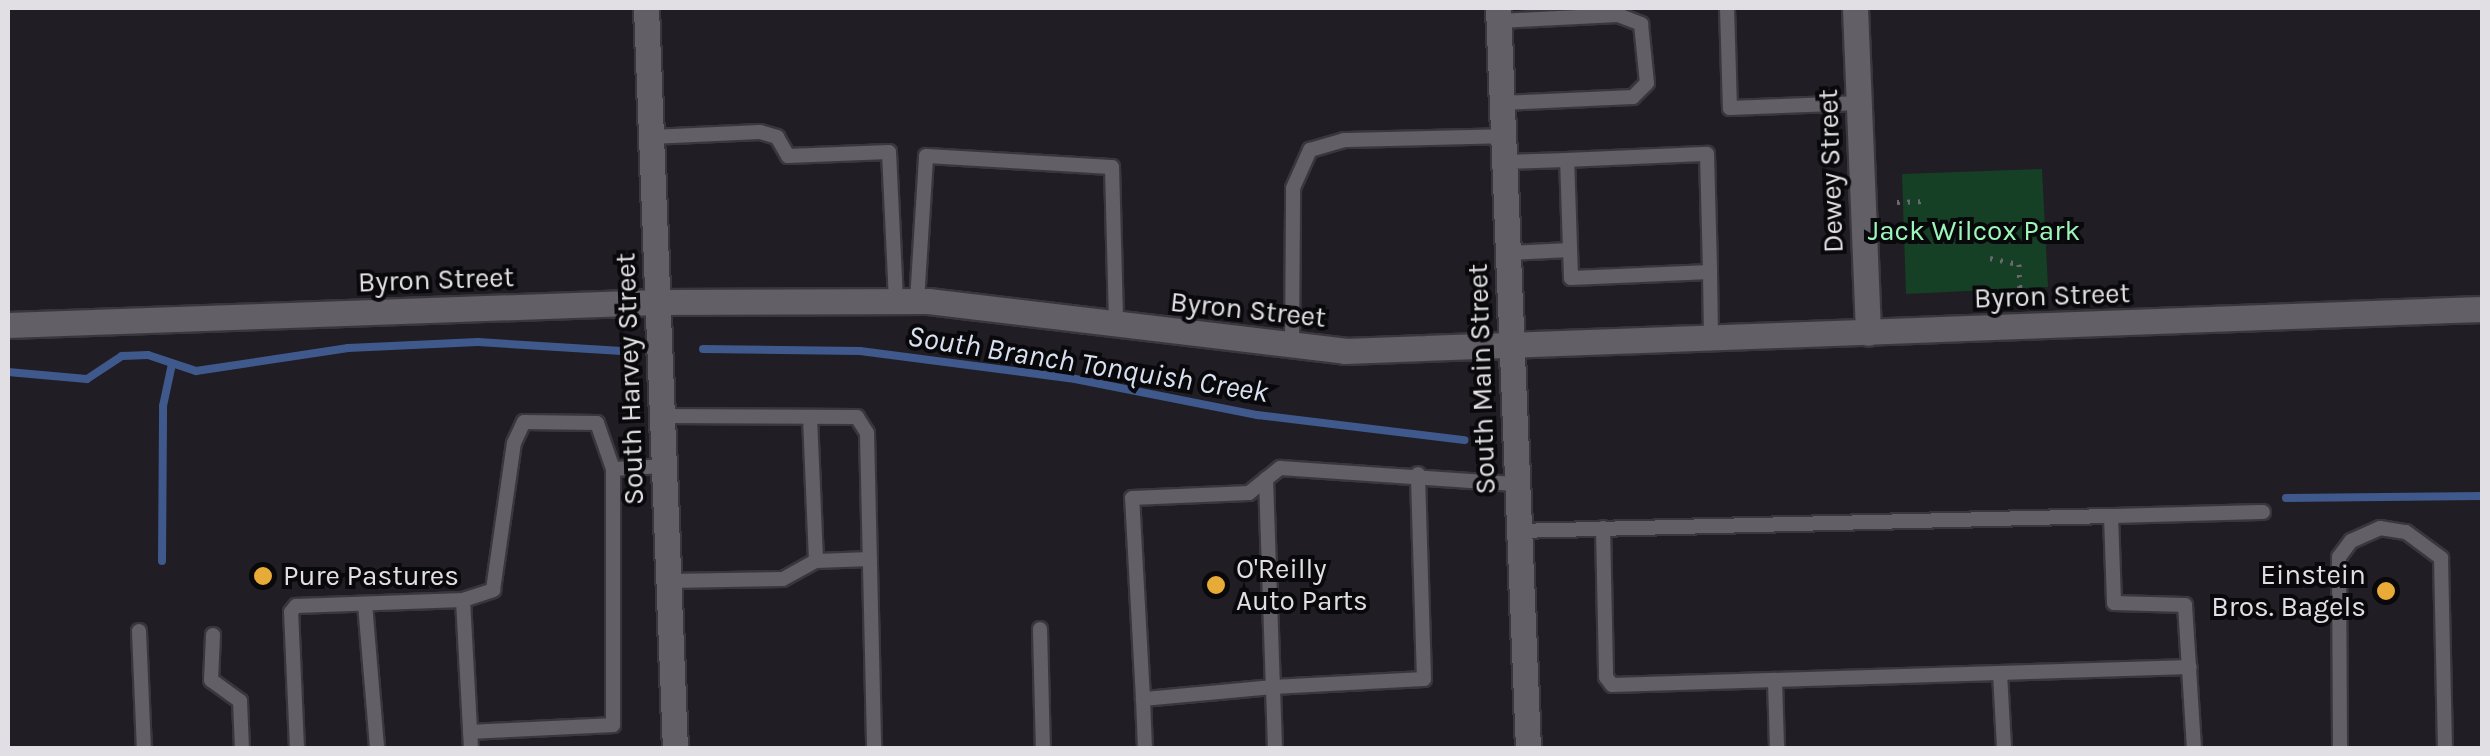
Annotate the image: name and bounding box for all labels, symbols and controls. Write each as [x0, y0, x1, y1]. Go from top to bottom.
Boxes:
street label: Dewey Street [1811, 88, 1851, 254]
park label: Jack Wilcox Park [1868, 214, 2080, 248]
street label: South Harvey Street [609, 252, 651, 506]
street label: Byron Street [357, 260, 515, 300]
street label: South Main Street [1461, 263, 1503, 495]
street label: Byron Street [1973, 276, 2131, 316]
street label: Byron Street [1169, 285, 1327, 335]
water label: South Branch Tonquish Creek [905, 318, 1271, 410]
place label: O'Reilly Auto Parts [1236, 552, 1368, 618]
place label: Einstein Bros. Bagels [2211, 558, 2366, 624]
place label: Pure Pastures [283, 559, 459, 593]
marker: Pure Pastures [252, 565, 274, 587]
marker: O'Reilly Auto Parts [1205, 574, 1227, 596]
marker: Einstein Bros. Bagels [2375, 580, 2397, 602]

